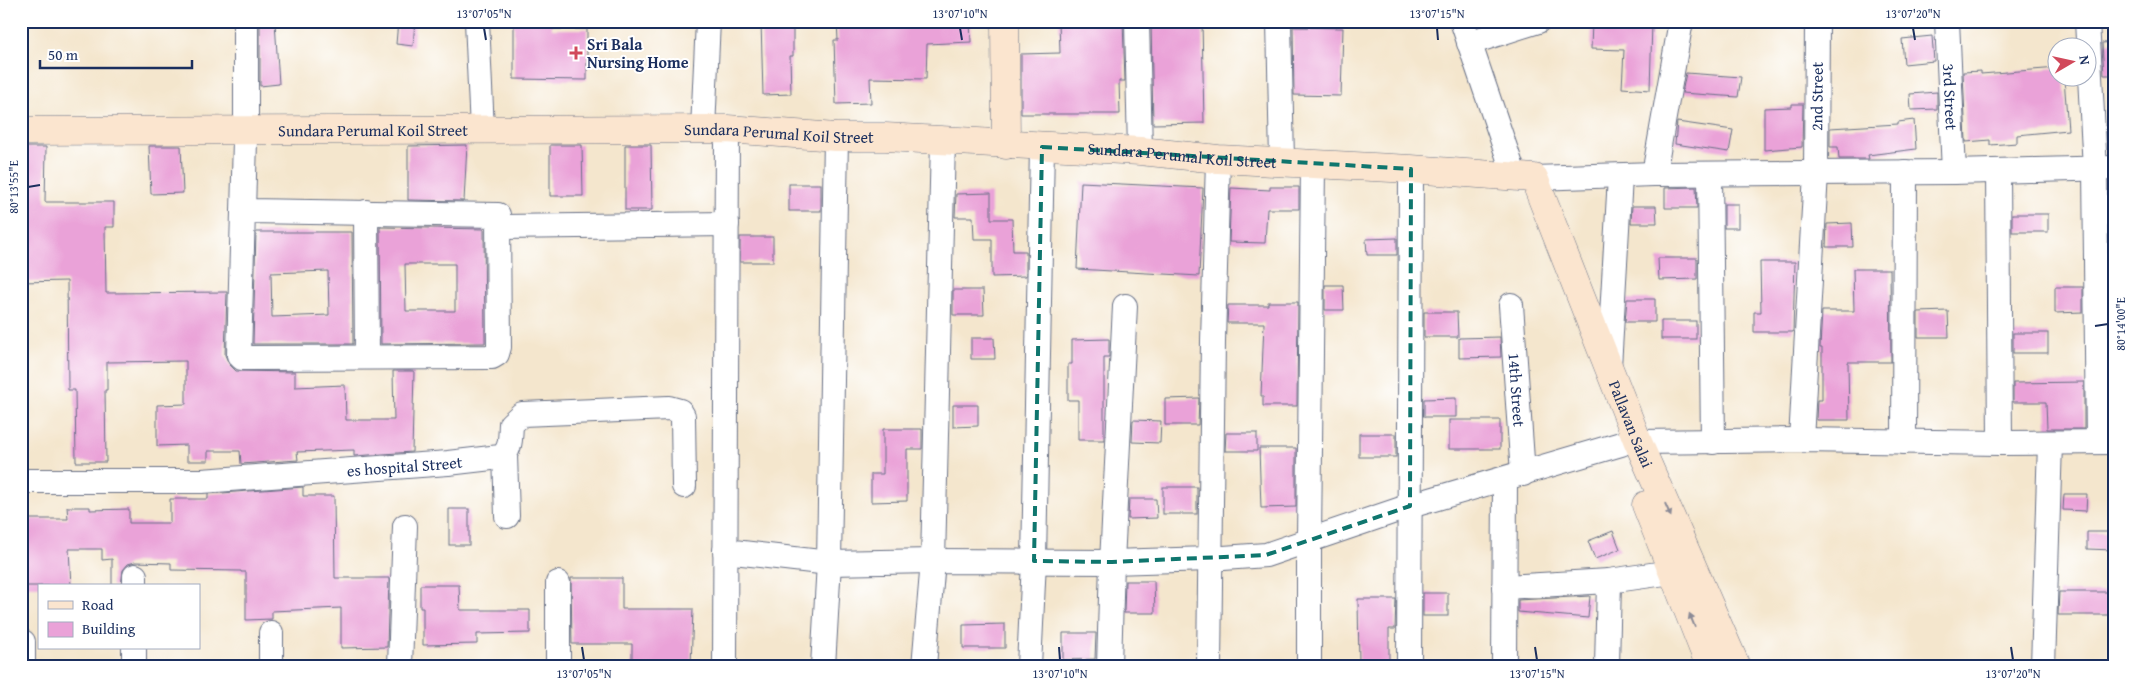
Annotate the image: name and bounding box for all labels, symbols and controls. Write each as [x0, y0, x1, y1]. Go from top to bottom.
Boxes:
text: 13°07'05"N [456, 5, 512, 22]
text: 13°07'10"N [932, 5, 988, 22]
text: 13°07'15"N [1409, 5, 1465, 22]
text: 13°07'20"N [1885, 5, 1941, 22]
place label: Sri Bala Nursing Home [587, 32, 689, 74]
scale bar [40, 38, 192, 70]
north arrow [2048, 38, 2098, 88]
text: 50 m [48, 44, 79, 65]
marker: Sri Bala Nursing Home [569, 46, 583, 60]
text: N [2074, 54, 2096, 67]
street label: 2nd Street [1804, 61, 1829, 131]
street label: 3rd Street [1937, 63, 1964, 131]
street label: Sundara Perumal Koil Street [684, 117, 874, 149]
street label: Sundara Perumal Koil Street [278, 118, 468, 142]
street label: Sundara Perumal Koil Street [1087, 136, 1278, 174]
text: 80°13'55"E [5, 160, 22, 214]
text: 80°14'00"E [2112, 297, 2129, 351]
street label: 14th Street [1502, 352, 1532, 428]
street label: Pallavan Salai [1603, 377, 1660, 472]
street label: es hospital Street [346, 449, 464, 482]
one-way arrow [1664, 503, 1672, 517]
legend [38, 584, 200, 650]
text: Road [82, 594, 113, 615]
one-way arrow [1687, 613, 1695, 628]
text: Building [82, 618, 136, 639]
text: 13°07'05"N [556, 665, 612, 682]
text: 13°07'10"N [1032, 665, 1088, 682]
text: 13°07'15"N [1509, 665, 1565, 682]
text: 13°07'20"N [1985, 665, 2041, 682]

